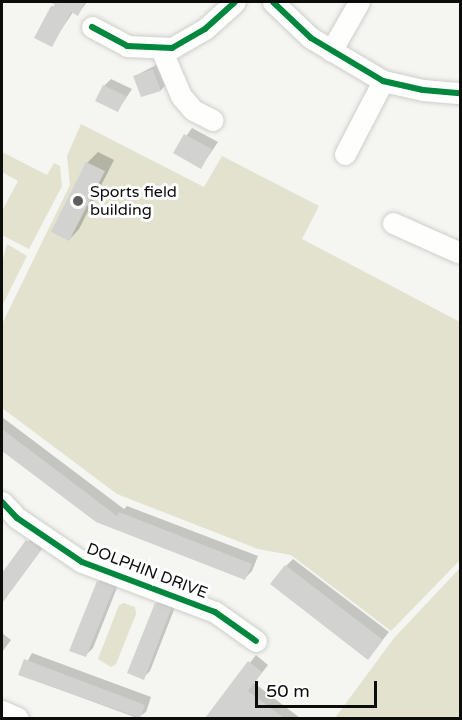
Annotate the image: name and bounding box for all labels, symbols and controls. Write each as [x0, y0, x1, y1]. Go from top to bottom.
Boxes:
place label: Sports field building [90, 182, 177, 220]
marker: Sports field building [71, 194, 85, 208]
street label: DOLPHIN DRIVE [84, 539, 210, 603]
scale bar [258, 669, 380, 707]
text: 50 m [266, 680, 310, 702]

